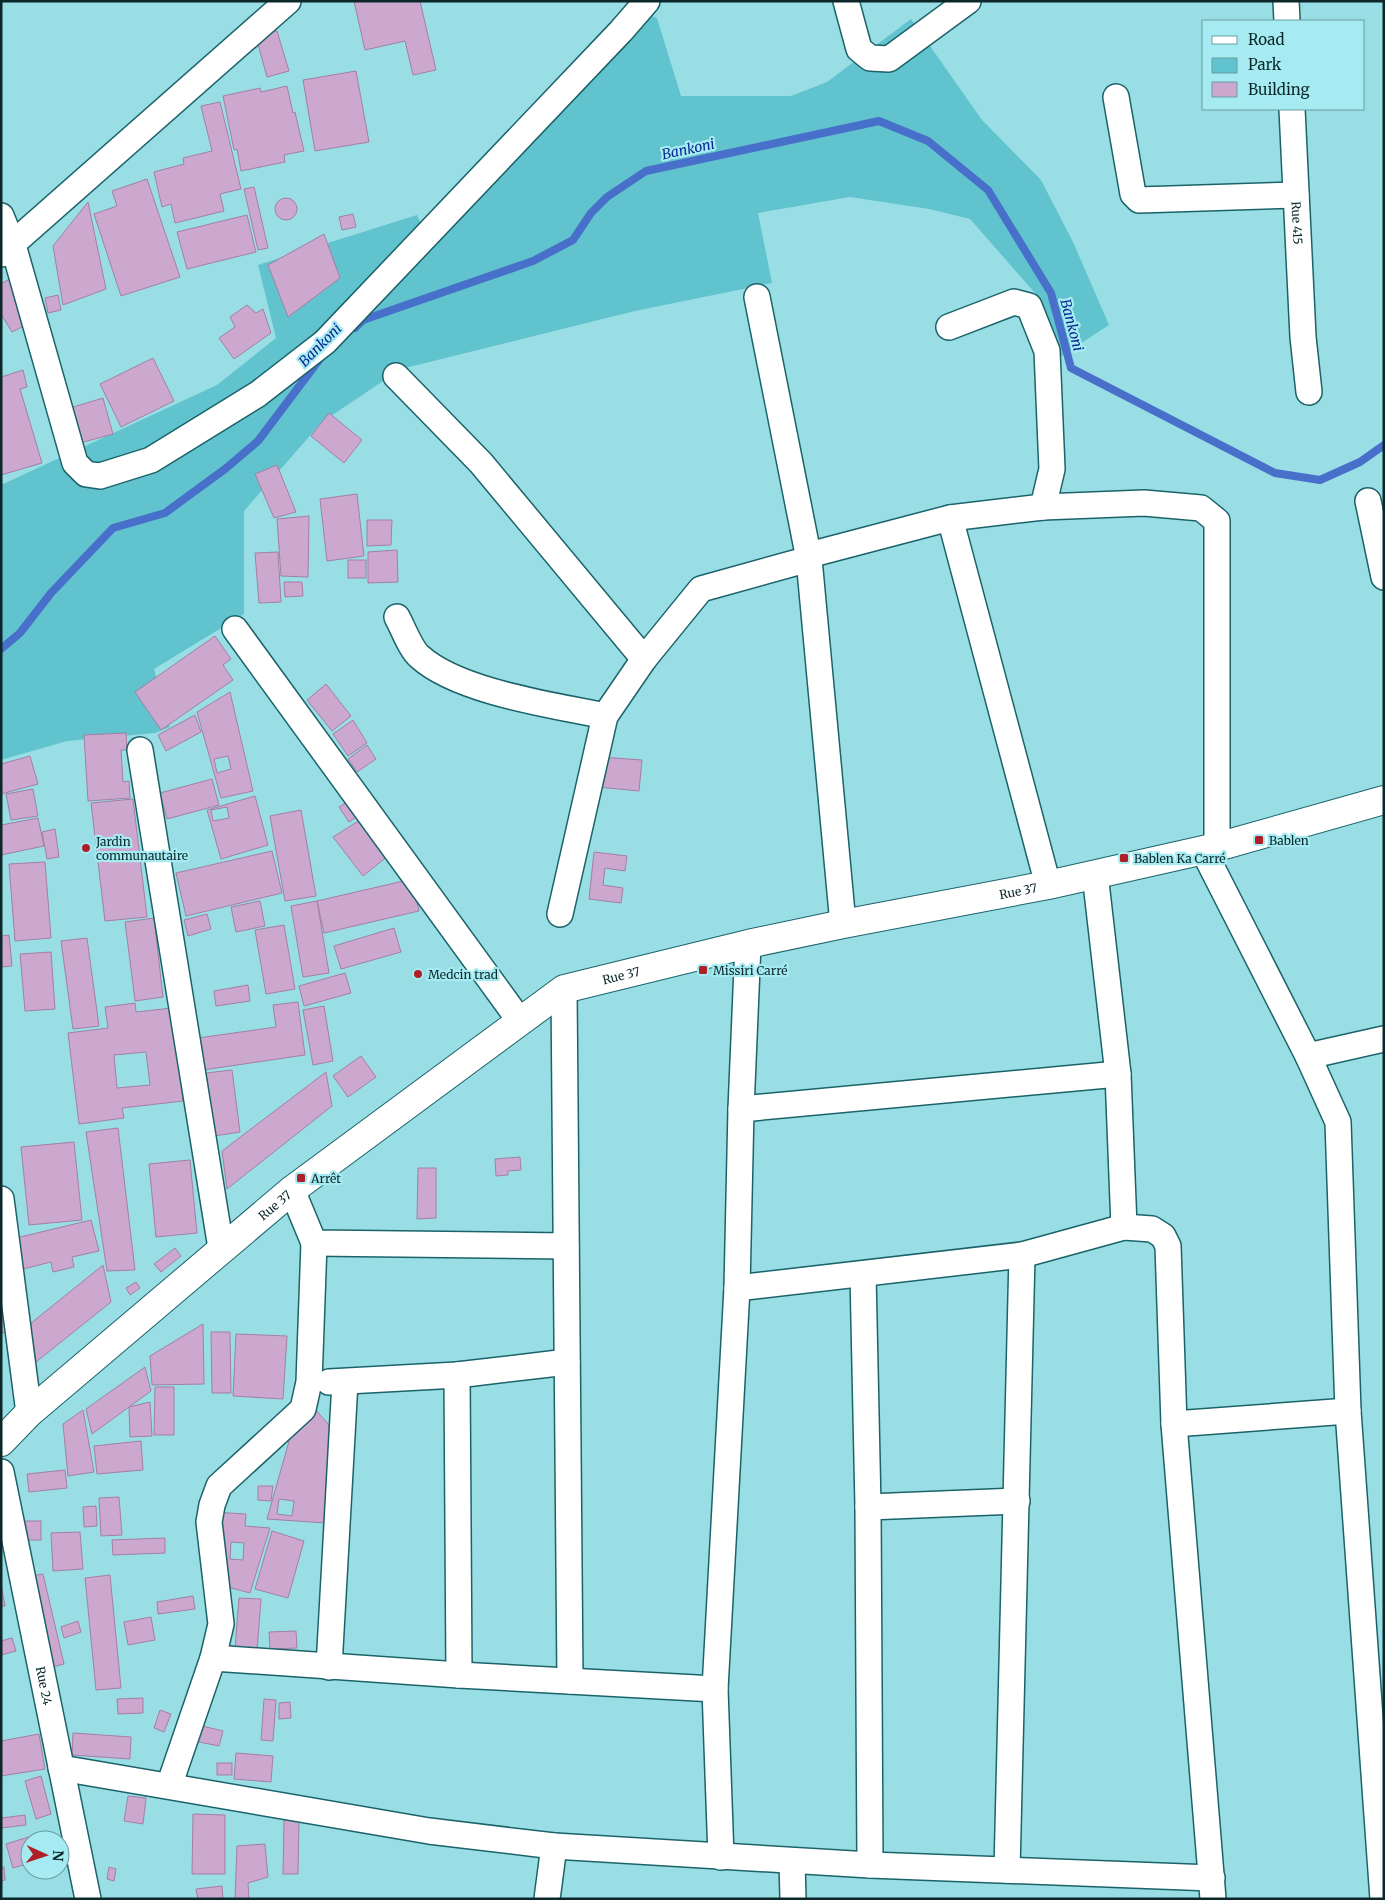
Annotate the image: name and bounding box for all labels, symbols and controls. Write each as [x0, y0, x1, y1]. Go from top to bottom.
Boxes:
legend [1202, 20, 1365, 110]
text: Road [1248, 30, 1284, 49]
text: Park [1248, 55, 1282, 74]
text: Building [1248, 80, 1310, 99]
water label: Bankoni [660, 135, 716, 163]
street label: Rue 415 [1289, 201, 1306, 245]
water label: Bankoni [1056, 297, 1088, 353]
water label: Bankoni [295, 320, 345, 370]
place label: Bablen [1269, 833, 1309, 848]
place label: Jardin communautaire [95, 834, 188, 863]
marker: Bablen [1253, 834, 1265, 846]
marker: Jardin communautaire [80, 842, 92, 854]
place label: Bablen Ka Carré [1134, 851, 1226, 866]
marker: Bablen Ka Carré [1118, 852, 1130, 864]
street label: Rue 37 [998, 880, 1038, 902]
street label: Rue 37 [601, 963, 641, 987]
place label: Missiri Carré [713, 963, 788, 978]
marker: Missiri Carré [697, 964, 709, 976]
place label: Medcin trad [428, 967, 498, 982]
marker: Medcin trad [412, 968, 424, 980]
place label: Arrêt [310, 1171, 341, 1186]
marker: Arrêt [295, 1172, 307, 1184]
street label: Rue 37 [255, 1187, 294, 1223]
street label: Rue 24 [33, 1665, 56, 1707]
north arrow [20, 1830, 70, 1880]
text: N [49, 1850, 67, 1862]

